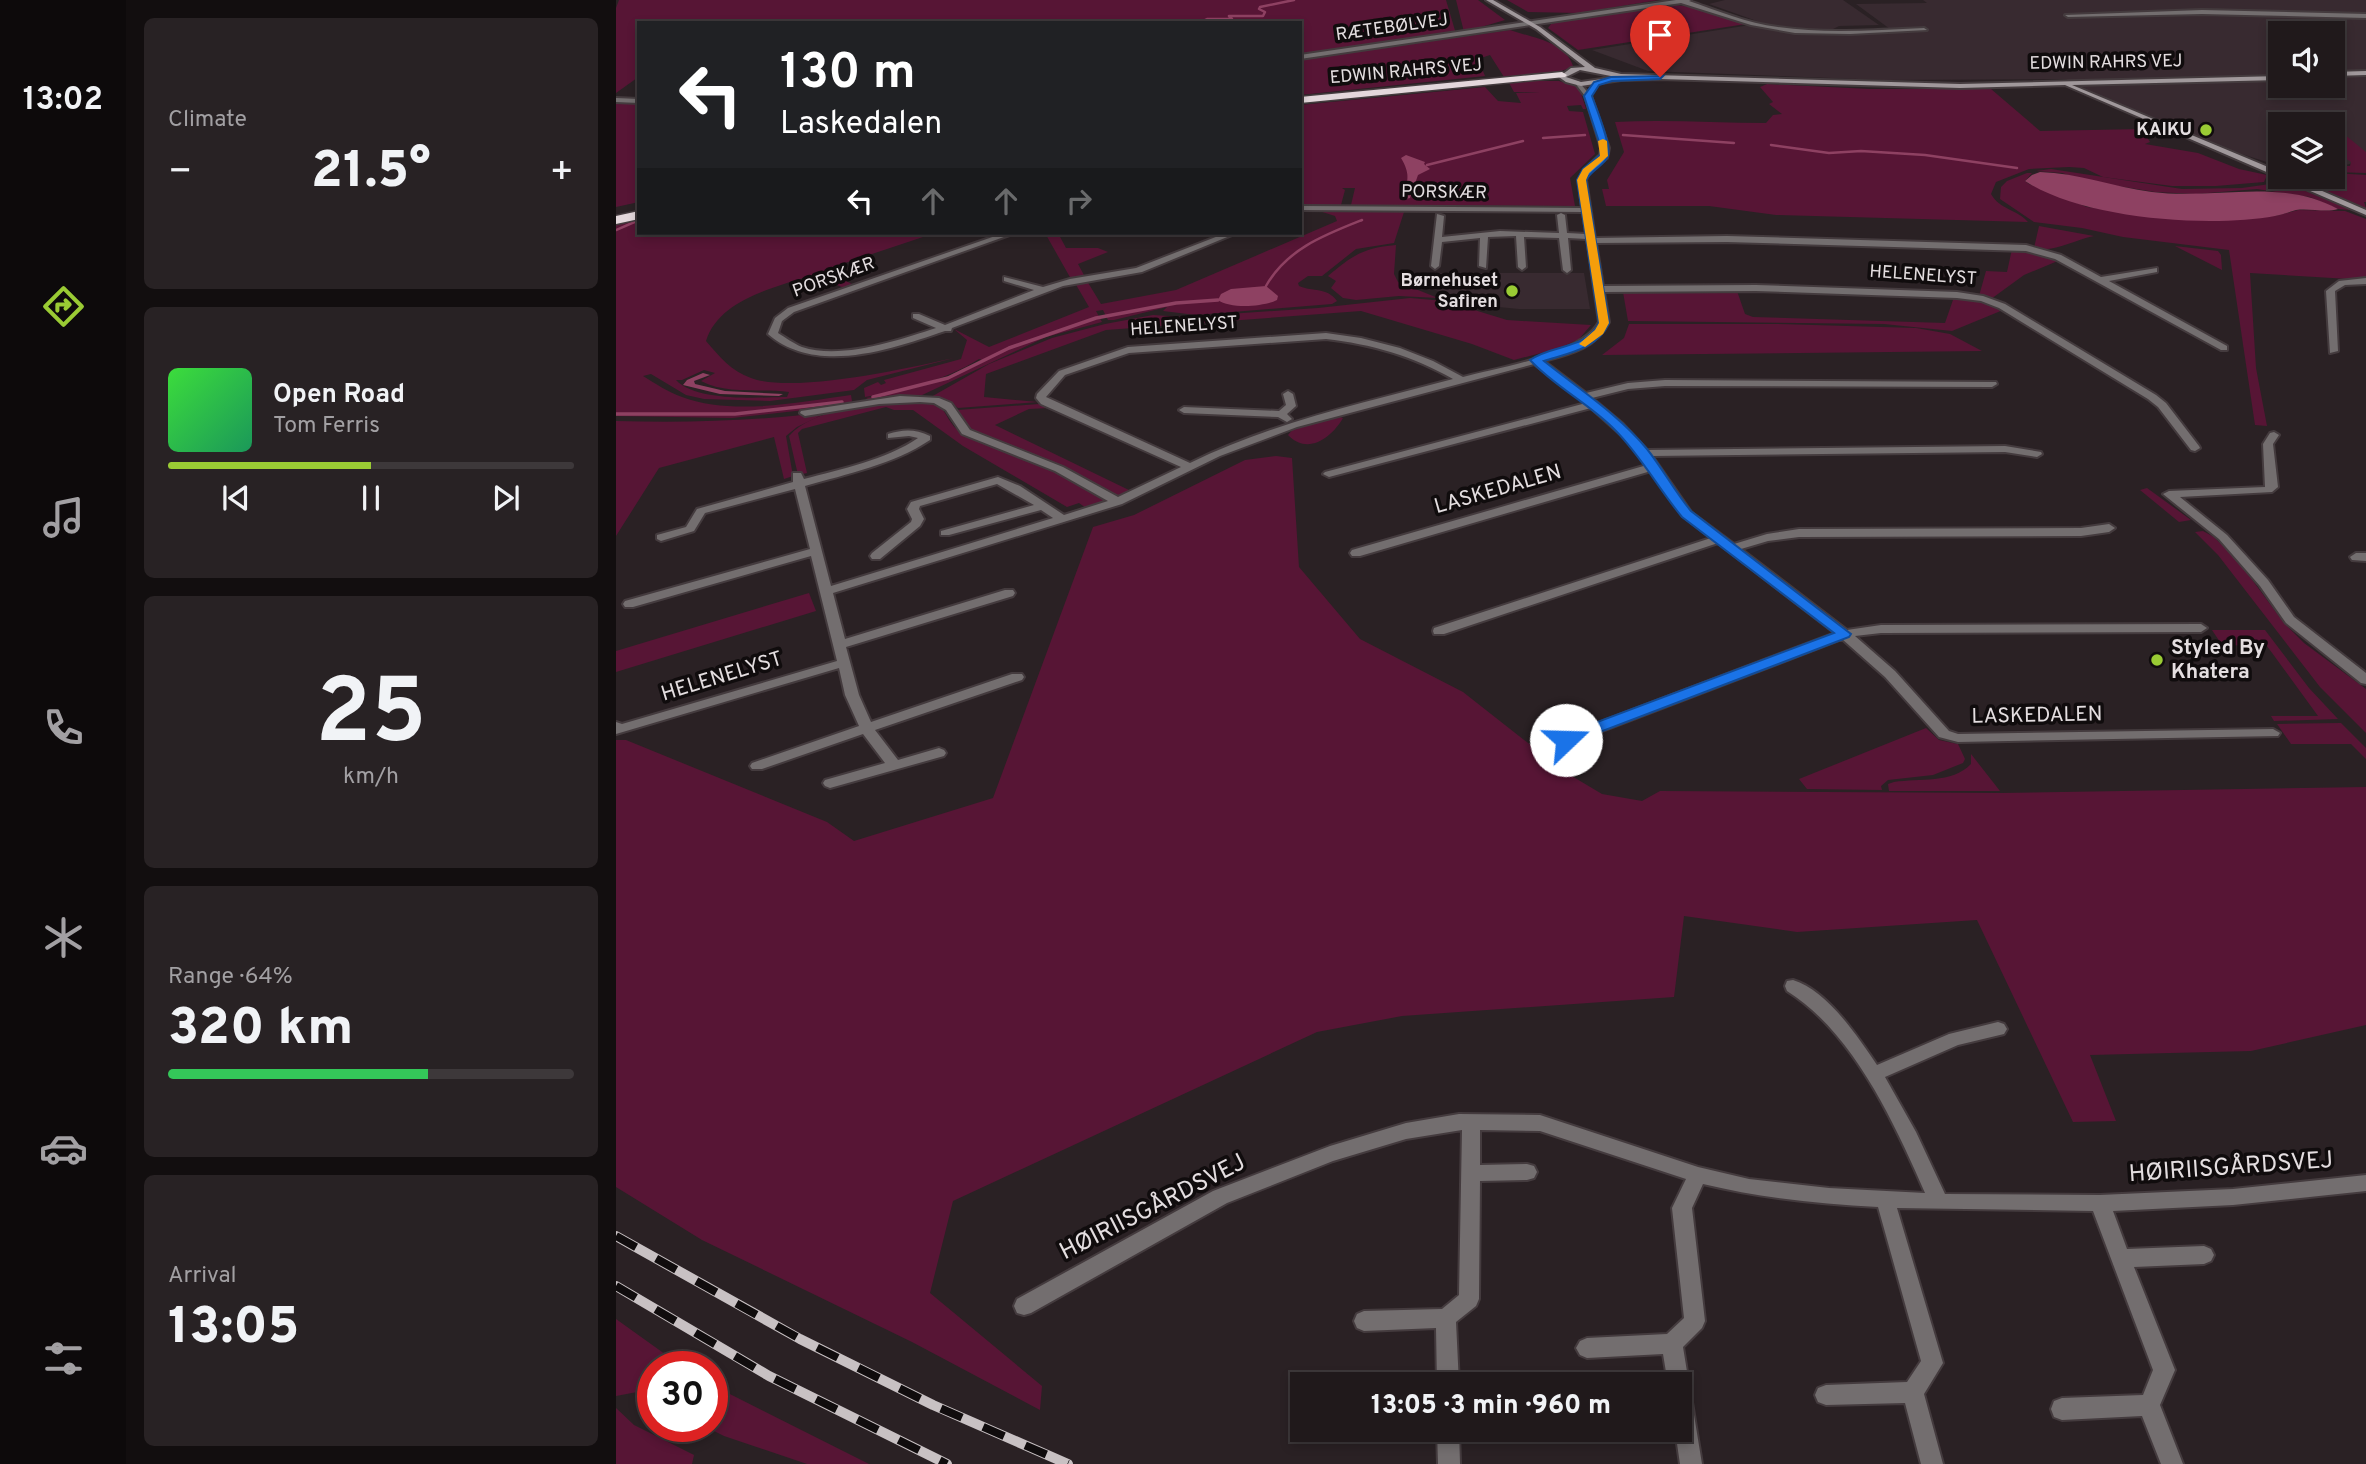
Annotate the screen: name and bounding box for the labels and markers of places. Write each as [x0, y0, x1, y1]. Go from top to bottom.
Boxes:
pin [1630, 5, 1690, 77]
place label: KAIKU [2136, 119, 2192, 142]
marker: KAIKU [2198, 122, 2214, 138]
place label: Børnehuset Safiren [1400, 270, 1498, 314]
marker: Børnehuset Safiren [1504, 283, 1520, 299]
place label: Styled By Khatera [2171, 635, 2265, 686]
marker: Styled By Khatera [2149, 652, 2165, 668]

